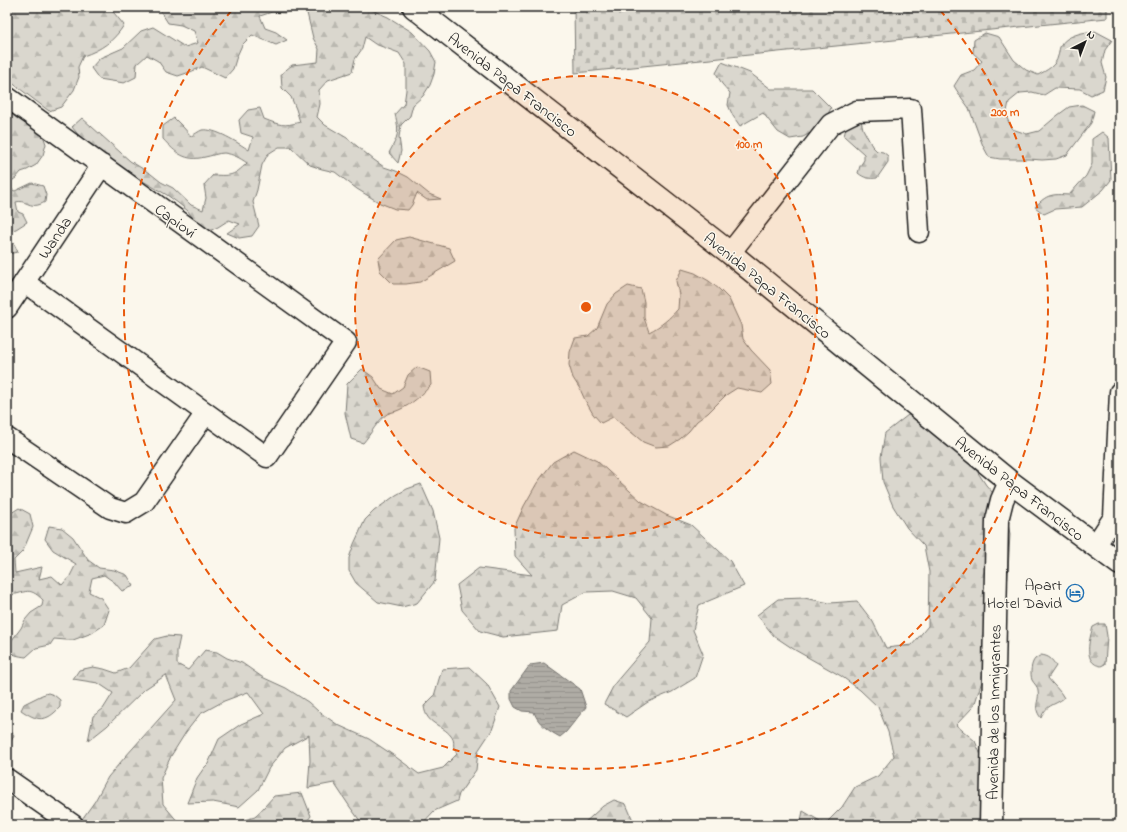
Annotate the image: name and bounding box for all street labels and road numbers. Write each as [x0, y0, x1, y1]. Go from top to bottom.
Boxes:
street label: Avenida Papa Francisco [442, 27, 582, 144]
street label: Capioví [149, 198, 201, 245]
street label: Wanda [33, 212, 79, 264]
street label: Avenida Papa Francisco [698, 227, 836, 346]
street label: Avenida Papa Francisco [949, 431, 1089, 548]
street label: Avenida de los Inmigrantes [981, 624, 1009, 800]

